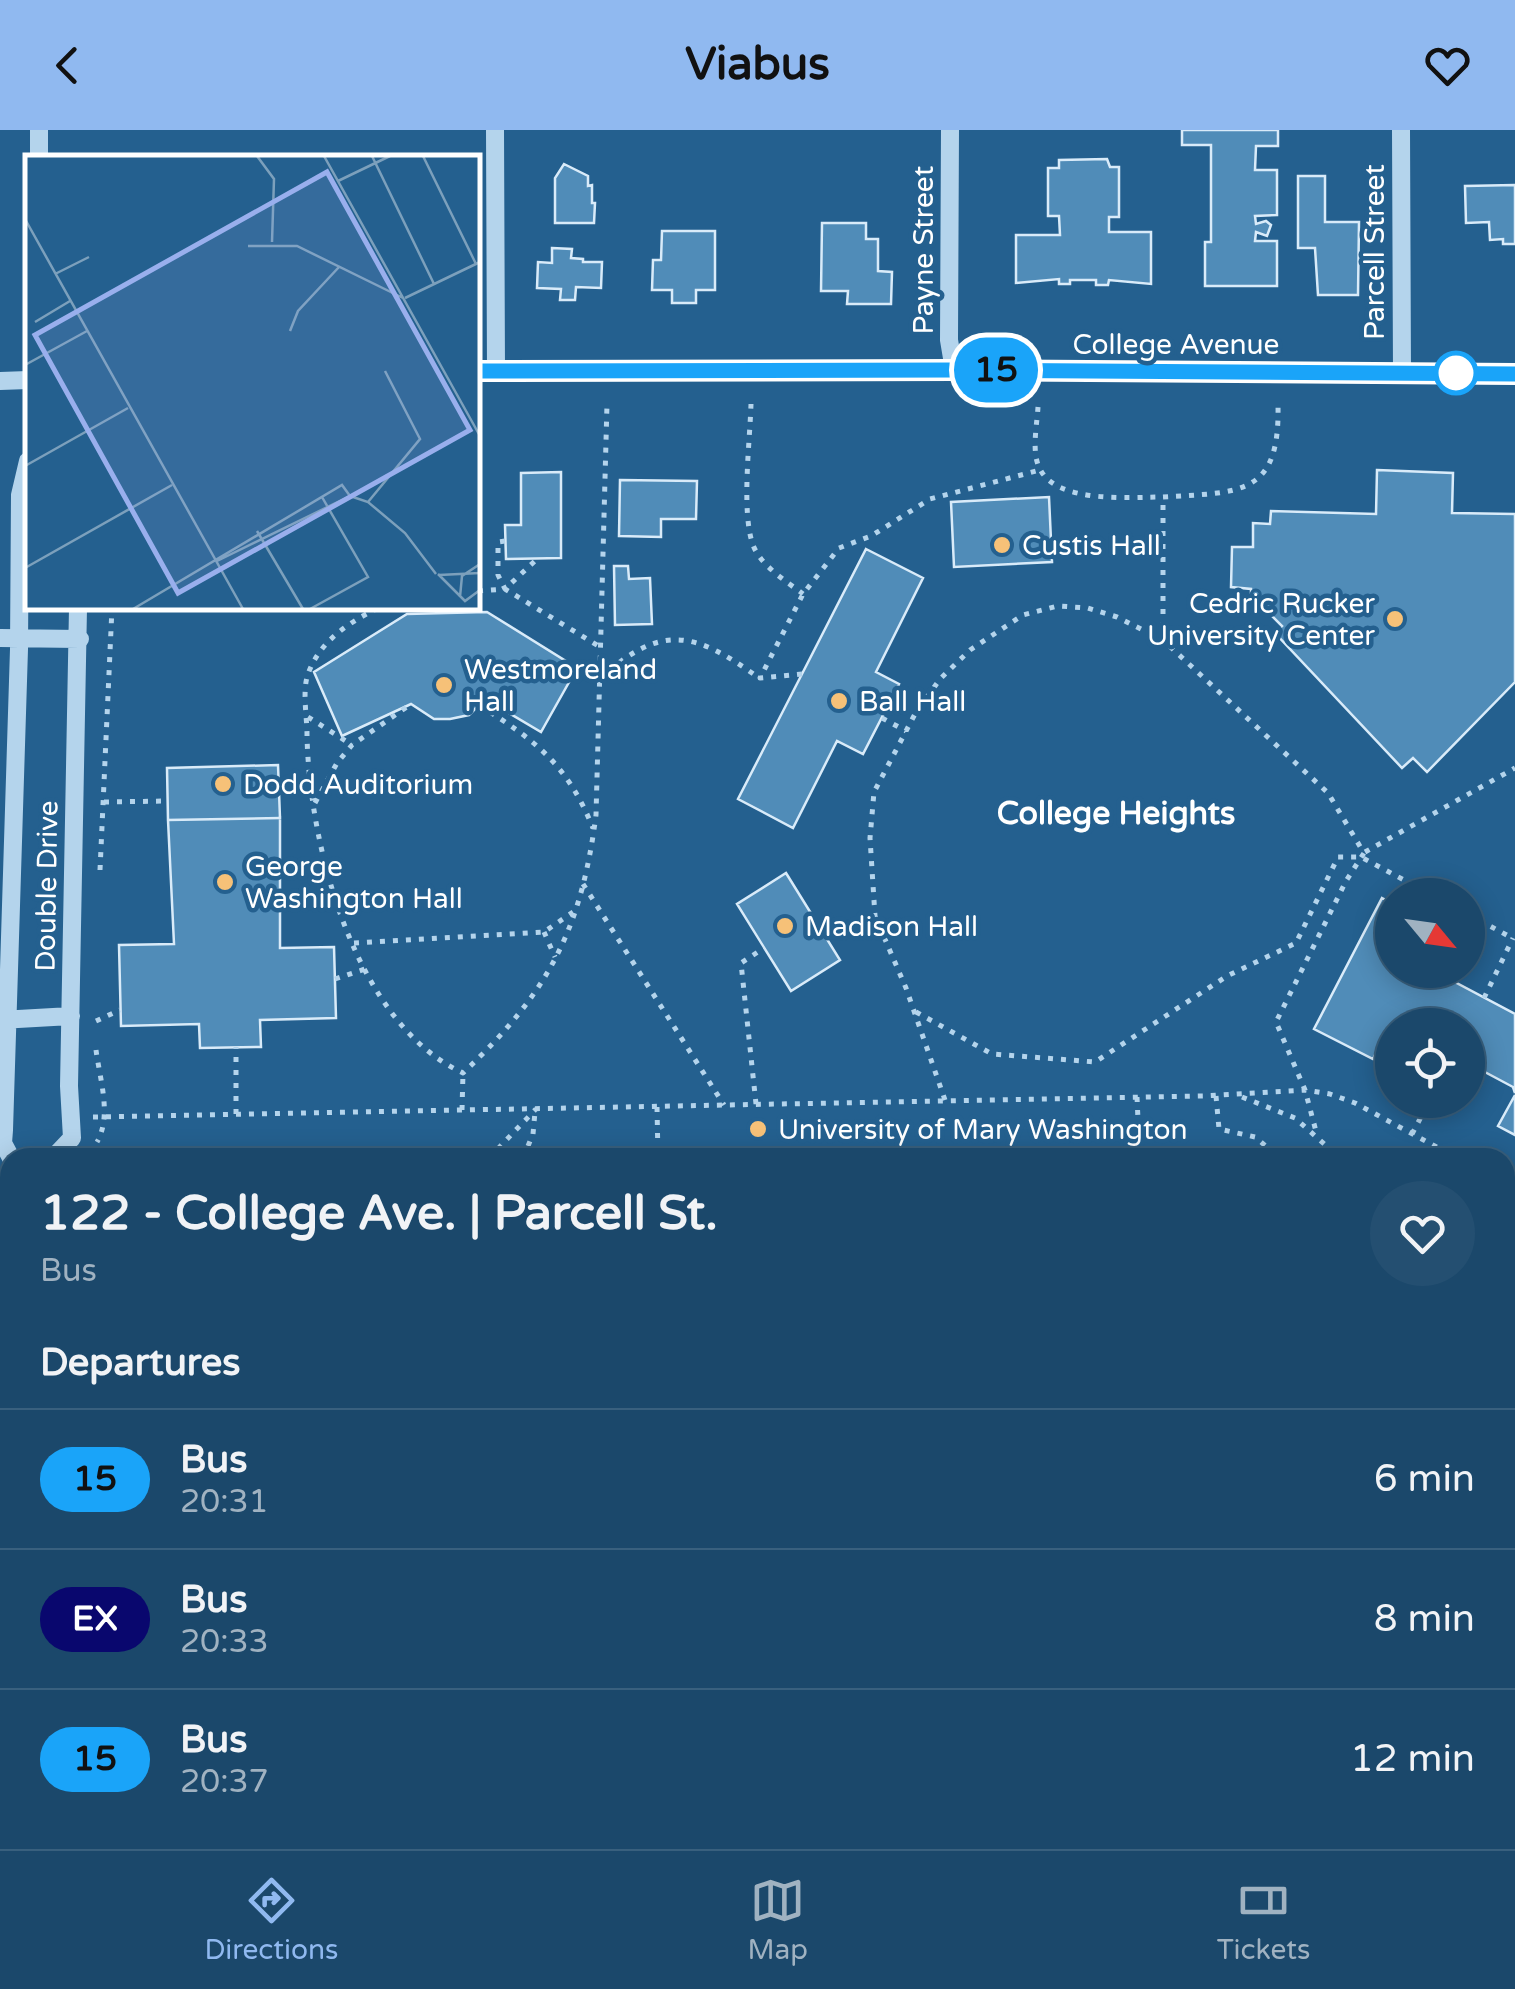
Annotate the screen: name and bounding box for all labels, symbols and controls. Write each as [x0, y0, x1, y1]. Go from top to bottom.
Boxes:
icon: back [40, 38, 95, 93]
text: Viabus [685, 38, 830, 92]
icon: heart [1420, 38, 1475, 93]
inset map [25, 155, 480, 610]
street label: Parcell Street [1358, 164, 1392, 340]
street label: Payne Street [907, 165, 941, 334]
street label: College Avenue [1073, 328, 1279, 362]
line badge: 15 [951, 338, 1041, 402]
text: 15 [974, 349, 1018, 391]
unlabelled marker [1435, 352, 1477, 394]
place label: Custis Hall [1022, 529, 1161, 563]
marker: Custis Hall [991, 534, 1013, 556]
place label: Cedric Rucker University Center [1147, 587, 1375, 653]
marker: Cedric Rucker University Center [1384, 608, 1406, 630]
place label: Westmoreland Hall [464, 653, 657, 719]
marker: Westmoreland Hall [433, 674, 455, 696]
place label: Ball Hall [859, 685, 966, 719]
marker: Ball Hall [828, 690, 850, 712]
place label: Dodd Auditorium [243, 768, 473, 802]
marker: Dodd Auditorium [212, 773, 234, 795]
district label: College Heights [997, 795, 1235, 833]
street label: Double Drive [29, 800, 65, 972]
place label: George Washington Hall [245, 850, 463, 916]
marker: George Washington Hall [214, 871, 236, 893]
north arrow [1375, 878, 1485, 988]
map controls [1375, 878, 1485, 1118]
place label: Madison Hall [805, 910, 978, 944]
marker: Madison Hall [774, 915, 796, 937]
button: locate [1375, 1008, 1485, 1118]
place label: University of Mary Washington [778, 1113, 1188, 1147]
marker: University of Mary Washington [747, 1118, 769, 1140]
button: heart [1370, 1181, 1475, 1286]
text: 122 - College Ave. | Parcell St. [40, 1185, 718, 1243]
text: Bus [40, 1252, 97, 1290]
text: Departures [40, 1340, 241, 1386]
text: Bus [180, 1437, 247, 1483]
text: 6 min [1374, 1456, 1475, 1502]
text: 15 [73, 1458, 117, 1500]
text: 20:31 [180, 1483, 269, 1521]
text: Bus [180, 1577, 247, 1623]
text: 8 min [1374, 1596, 1475, 1642]
text: EX [72, 1598, 118, 1640]
text: 20:33 [180, 1623, 269, 1661]
text: Bus [180, 1717, 247, 1763]
text: 12 min [1350, 1736, 1475, 1782]
text: 15 [73, 1738, 117, 1780]
text: 20:37 [180, 1763, 269, 1801]
tab: Directions [204, 1873, 338, 1967]
tab: Map [747, 1873, 808, 1967]
tab: Tickets [1217, 1873, 1310, 1967]

